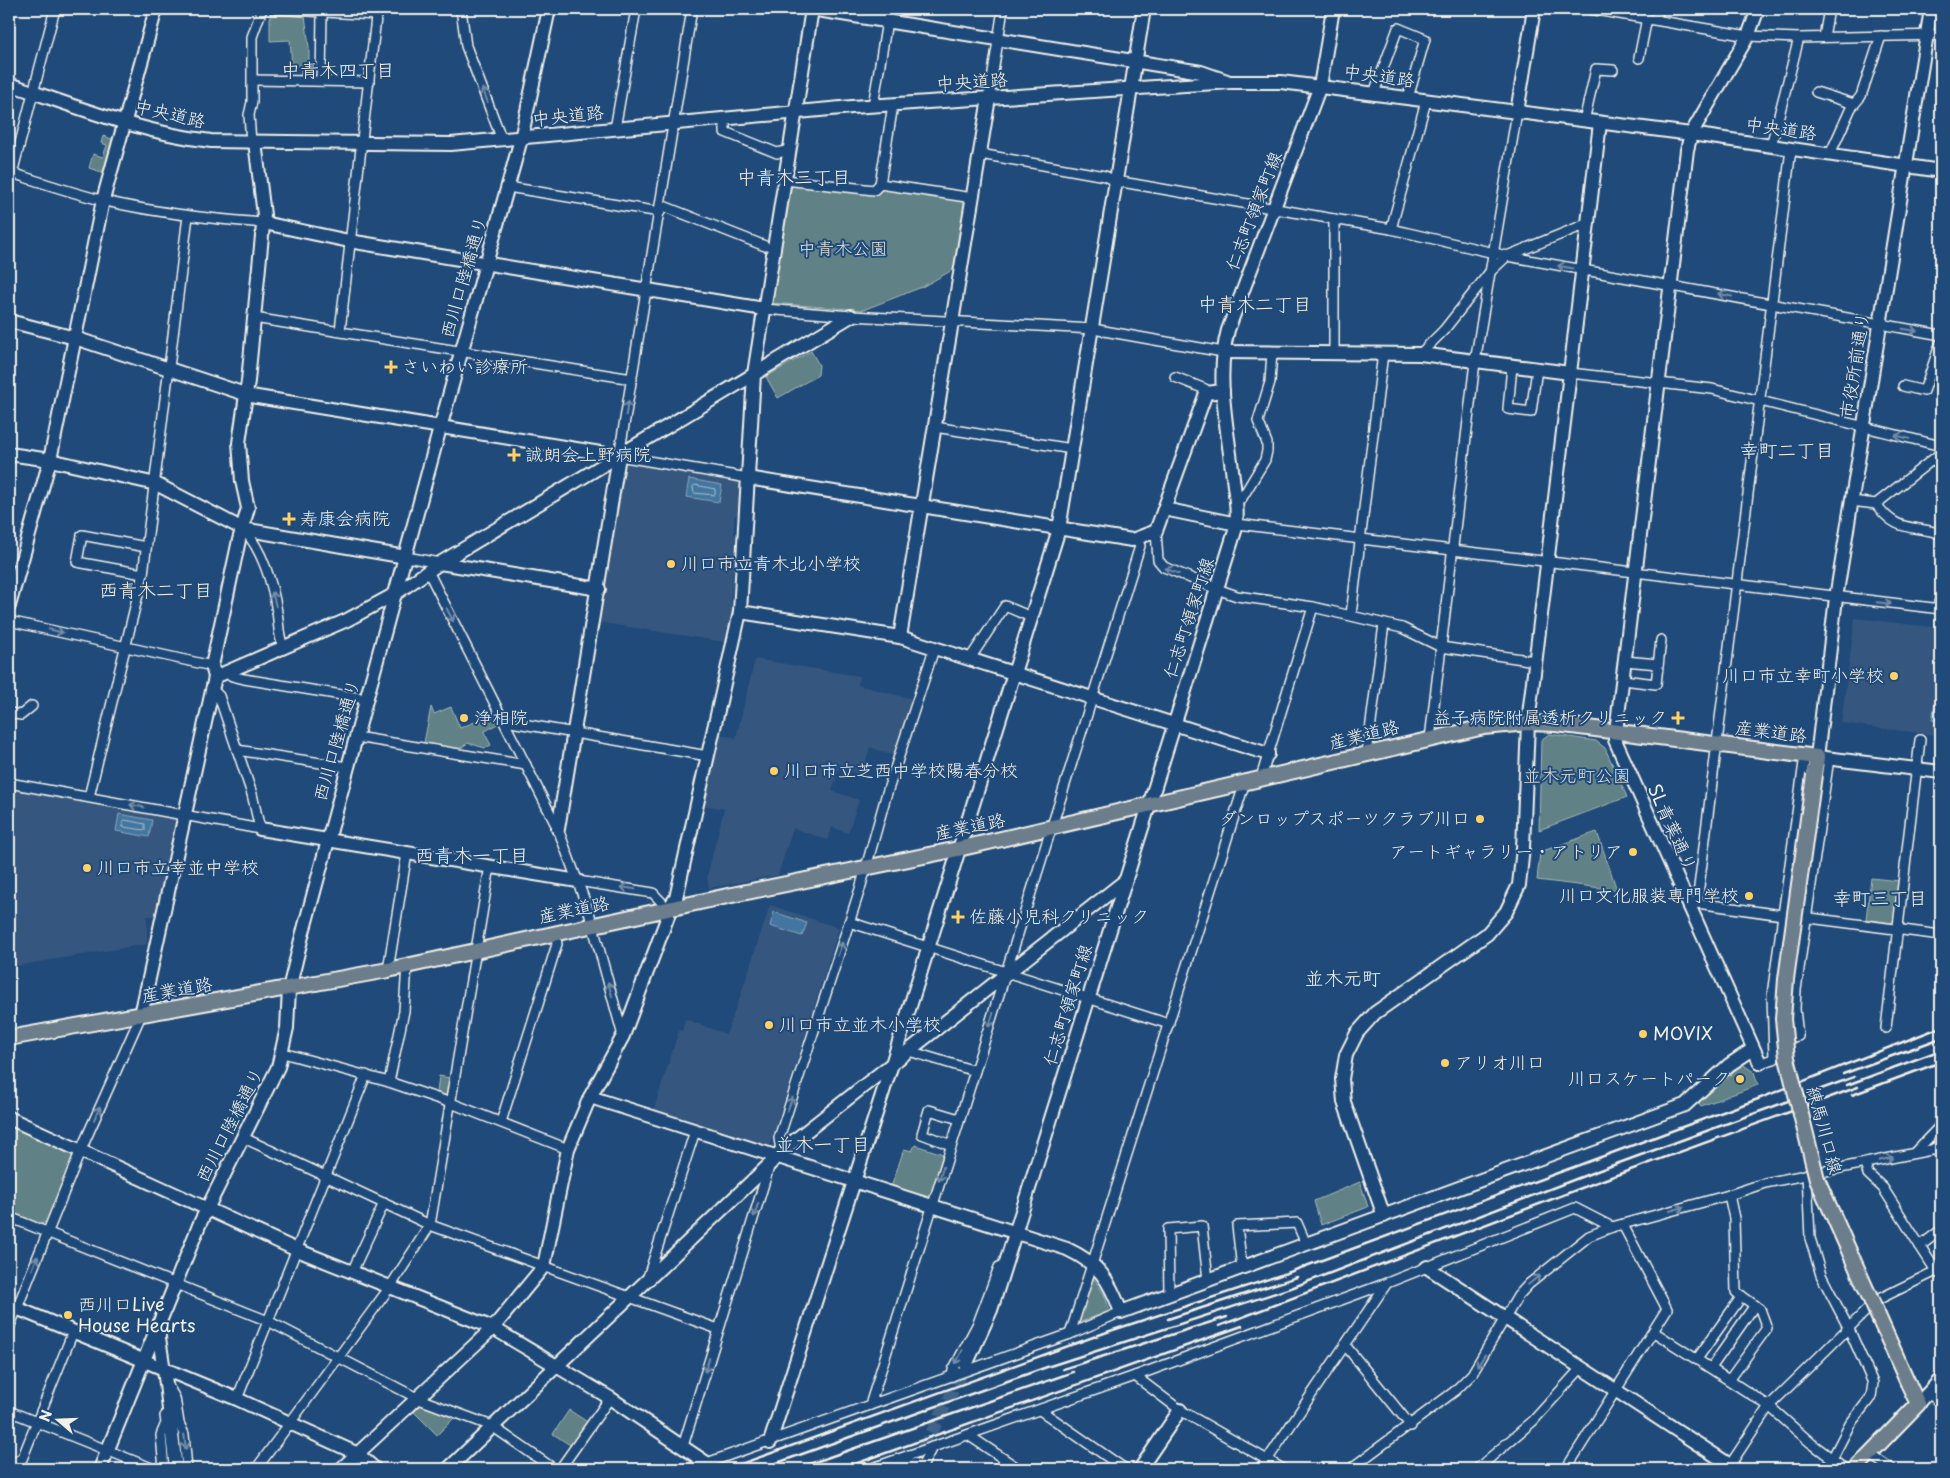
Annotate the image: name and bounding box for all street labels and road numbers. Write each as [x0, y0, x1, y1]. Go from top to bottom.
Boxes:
street label: 中央道路 [1342, 56, 1417, 93]
street label: 中央道路 [935, 65, 1009, 96]
street label: 中央道路 [132, 91, 208, 134]
street label: 中央道路 [531, 97, 605, 132]
street label: 中央道路 [1744, 109, 1819, 146]
street label: 仁志町領家町線 [1217, 147, 1288, 274]
street label: 西川口陸橋通り [432, 212, 493, 341]
street label: 市役所前通り [1832, 309, 1875, 420]
street label: 仁志町領家町線 [1155, 553, 1220, 682]
street label: 西川口陸橋通り [305, 675, 366, 804]
street label: 産業道路 [1325, 712, 1402, 755]
street label: 産業道路 [1734, 713, 1809, 748]
street label: SL青葉通り [1642, 779, 1705, 875]
street label: 産業道路 [932, 805, 1008, 846]
street label: 産業道路 [536, 888, 612, 929]
street label: 仁志町領家町線 [1035, 940, 1098, 1069]
street label: 産業道路 [139, 969, 215, 1008]
street label: 西川口陸橋通り [188, 1062, 269, 1187]
street label: 練馬川口線 [1801, 1083, 1850, 1177]

